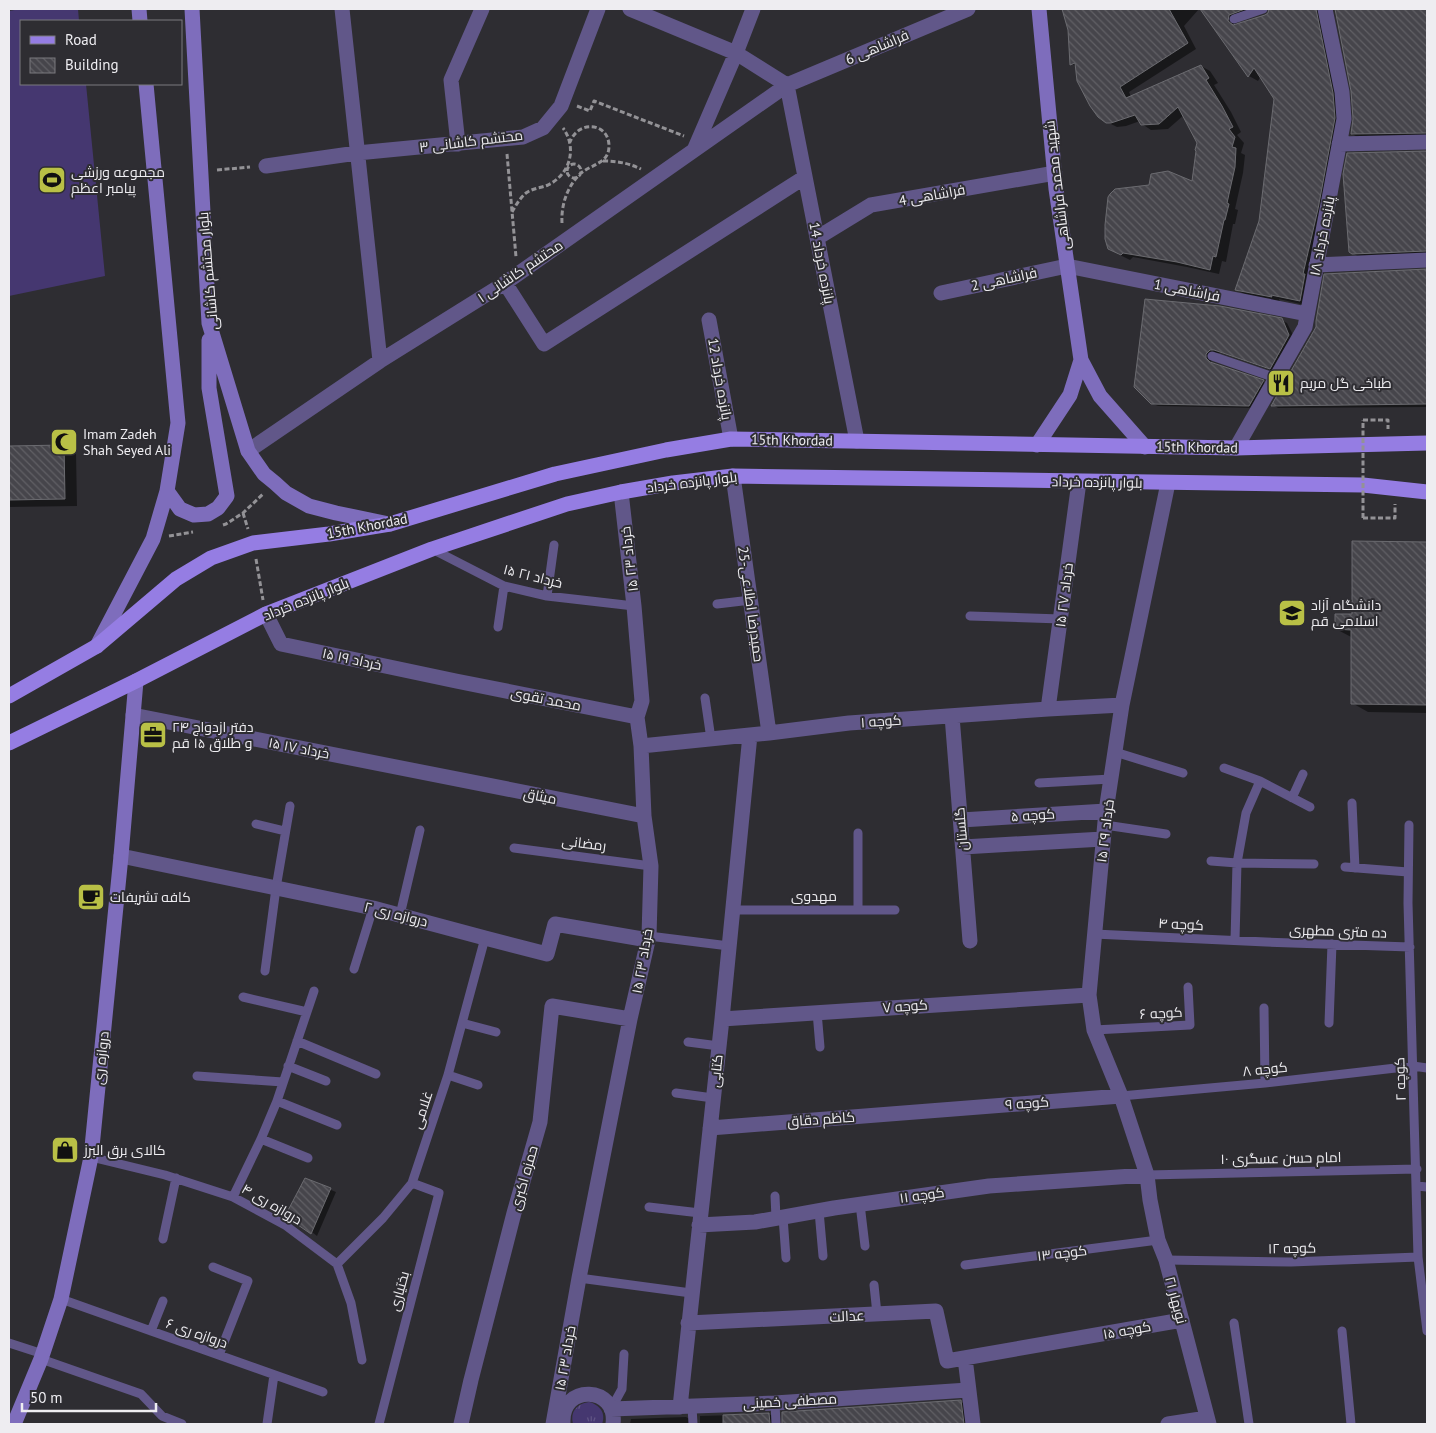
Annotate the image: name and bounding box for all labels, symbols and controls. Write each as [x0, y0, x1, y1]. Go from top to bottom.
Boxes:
legend [20, 20, 182, 85]
street label: فراشاهی 6 [843, 26, 911, 68]
text: Road [65, 30, 97, 49]
text: Building [65, 55, 119, 74]
street label: شهید محمد فراشاهی [1040, 119, 1074, 251]
street label: محتشم کاشانی ۳ [418, 126, 524, 157]
place label: مجموعه ورزشی پیامبر اعظم [71, 163, 165, 198]
sports icon: مجموعه ورزشی پیامبر اعظم [37, 165, 67, 195]
street label: فراشاهی 4 [897, 180, 967, 210]
street label: پانزده خرداد ۱۸ [1305, 194, 1340, 277]
street label: بلوار محتشم کاشانی [194, 211, 223, 331]
street label: پانزده خرداد 14 [804, 221, 839, 306]
street label: محتشم کاشانی ۱ [474, 236, 567, 307]
street label: فراشاهی 2 [969, 263, 1039, 295]
street label: فراشاهی 1 [1152, 275, 1222, 305]
street label: پانزده خرداد 12 [703, 337, 736, 422]
restaurant icon: طباخی گل مریم [1266, 368, 1296, 398]
place label: طباخی گل مریم [1300, 374, 1392, 393]
place label: Imam Zadeh Shah Seyed Ali [83, 425, 171, 459]
mosque icon: Imam Zadeh Shah Seyed Ali [49, 427, 79, 457]
street label: 15th Khordad [751, 430, 833, 450]
street label: 15th Khordad [1156, 437, 1238, 457]
street label: بلوار پانزده خرداد [646, 468, 738, 497]
street label: بلوار پانزده خرداد [1051, 472, 1143, 493]
street label: 15th Khordad [325, 509, 409, 543]
street label: ۱۵ خرداد ۲۳ [616, 525, 642, 593]
street label: حمیدرضا اطلاعی-25 [734, 545, 768, 663]
street label: ۱۵ خرداد ۲۱ [502, 560, 564, 592]
street label: ۱۵ خرداد ۲۷ [1051, 562, 1077, 628]
street label: بلوار پانزده خرداد [260, 574, 352, 625]
place label: دانشگاه آزاد اسلامی قم [1311, 596, 1381, 631]
school or university icon: دانشگاه آزاد اسلامی قم [1277, 598, 1307, 628]
street label: ۱۵ خرداد ۱۹ [321, 644, 383, 674]
street label: محمد تقوی [509, 683, 583, 715]
street label: کوچه ۱ [860, 711, 902, 732]
place label: دفتر ازدواج ۲۴ و طلاق ۱۵ قم [172, 718, 253, 753]
office icon: دفتر ازدواج ۲۴ و طلاق ۱۵ قم [138, 720, 168, 750]
street label: ۱۵ خرداد ۱۷ [267, 733, 331, 763]
street label: میثاق [522, 784, 558, 808]
street label: ۱۵ خرداد ۲۹ [1092, 798, 1118, 864]
street label: کوچه ۵ [1010, 804, 1056, 827]
street label: گلستان [950, 807, 972, 851]
street label: رمضانی [561, 831, 607, 855]
cafe icon: کافه تشریفات [76, 882, 106, 912]
street label: مهدوی [791, 887, 837, 905]
place label: کافه تشریفات [110, 888, 191, 906]
street label: دروازه ری ۲ [362, 897, 430, 931]
street label: کوچه ۴ [1158, 914, 1204, 935]
street label: ده متری مطهری [1289, 920, 1387, 942]
street label: ۱۵ خرداد ۲۳ [627, 927, 657, 995]
street label: کوچه ۷ [882, 995, 928, 1018]
street label: کوچه ۶ [1139, 1003, 1183, 1024]
street label: دروازه ری [89, 1030, 113, 1086]
street label: کتابی [705, 1054, 727, 1088]
street label: کوچه ۲ [1390, 1057, 1411, 1101]
street label: کوچه ۸ [1242, 1058, 1289, 1081]
street label: غلامی [407, 1089, 437, 1131]
street label: کوچه ۹ [1005, 1092, 1050, 1115]
street label: کاظم دقاق [787, 1108, 855, 1131]
shop icon: کالای برق البرز [50, 1135, 80, 1165]
place label: کالای برق البرز [83, 1141, 166, 1159]
street label: حمزه اکبری [506, 1143, 542, 1213]
street label: امام حسن عسگری ۱۰ [1220, 1148, 1342, 1169]
street label: دروازه ری ۴ [239, 1180, 305, 1228]
street label: کوچه ۱۱ [898, 1183, 946, 1208]
street label: کوچه ۱۲ [1268, 1239, 1316, 1258]
street label: کوچه ۱۳ [1036, 1241, 1088, 1266]
street label: بختیاری [385, 1269, 413, 1313]
street label: نوبهار ۲۱ [1161, 1274, 1191, 1326]
street label: عدالت [829, 1306, 865, 1326]
street label: دروازه ری ۶ [164, 1314, 230, 1352]
street label: کوچه ۱۵ [1102, 1317, 1153, 1344]
street label: ۱۵ خرداد ۲۳ [550, 1324, 580, 1392]
scale bar [22, 1380, 156, 1412]
text: 50 m [30, 1388, 63, 1407]
street label: مصطفی خمینی [742, 1390, 838, 1412]

